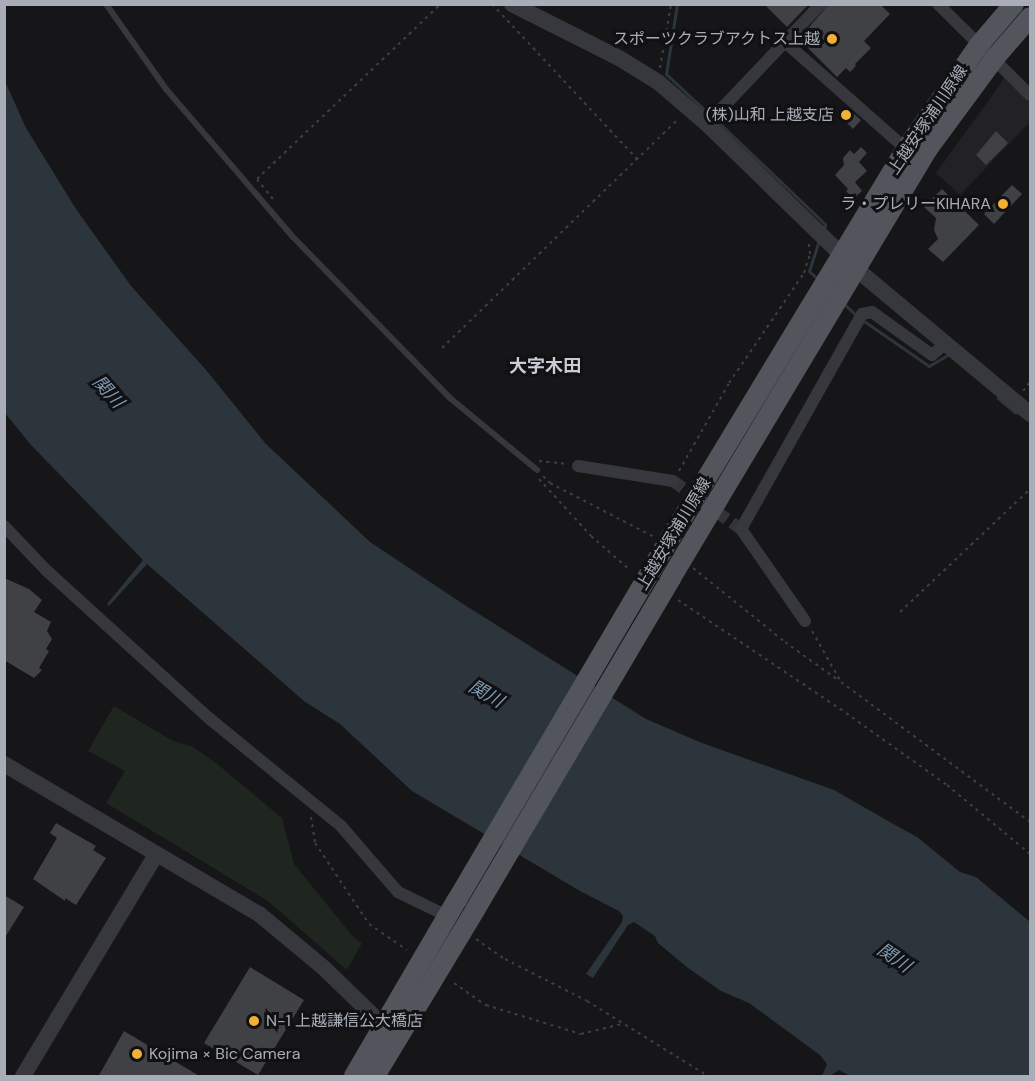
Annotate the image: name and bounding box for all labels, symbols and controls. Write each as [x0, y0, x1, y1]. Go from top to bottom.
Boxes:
place label: スポーツクラブアクトス上越 [612, 29, 820, 49]
marker: スポーツクラブアクトス上越 [825, 32, 839, 46]
street label: 上越安塚浦川原線 [884, 62, 972, 178]
place label: (株)山和 上越支店 [706, 105, 834, 125]
marker: (株)山和 上越支店 [839, 108, 853, 122]
place label: ラ・プレリーKIHARA [840, 194, 991, 214]
marker: ラ・プレリーKIHARA [996, 197, 1010, 211]
district label: 大字木田 [509, 355, 581, 377]
water label: 関川 [88, 371, 128, 413]
street label: 上越安塚浦川原線 [633, 474, 715, 594]
water label: 関川 [465, 676, 507, 712]
water label: 関川 [873, 939, 915, 977]
place label: N-1 上越謙信公大橋店 [266, 1011, 423, 1031]
marker: N-1 上越謙信公大橋店 [247, 1014, 261, 1028]
place label: Kojima × Bic Camera [149, 1044, 300, 1064]
marker: Kojima × Bic Camera [130, 1047, 144, 1061]

